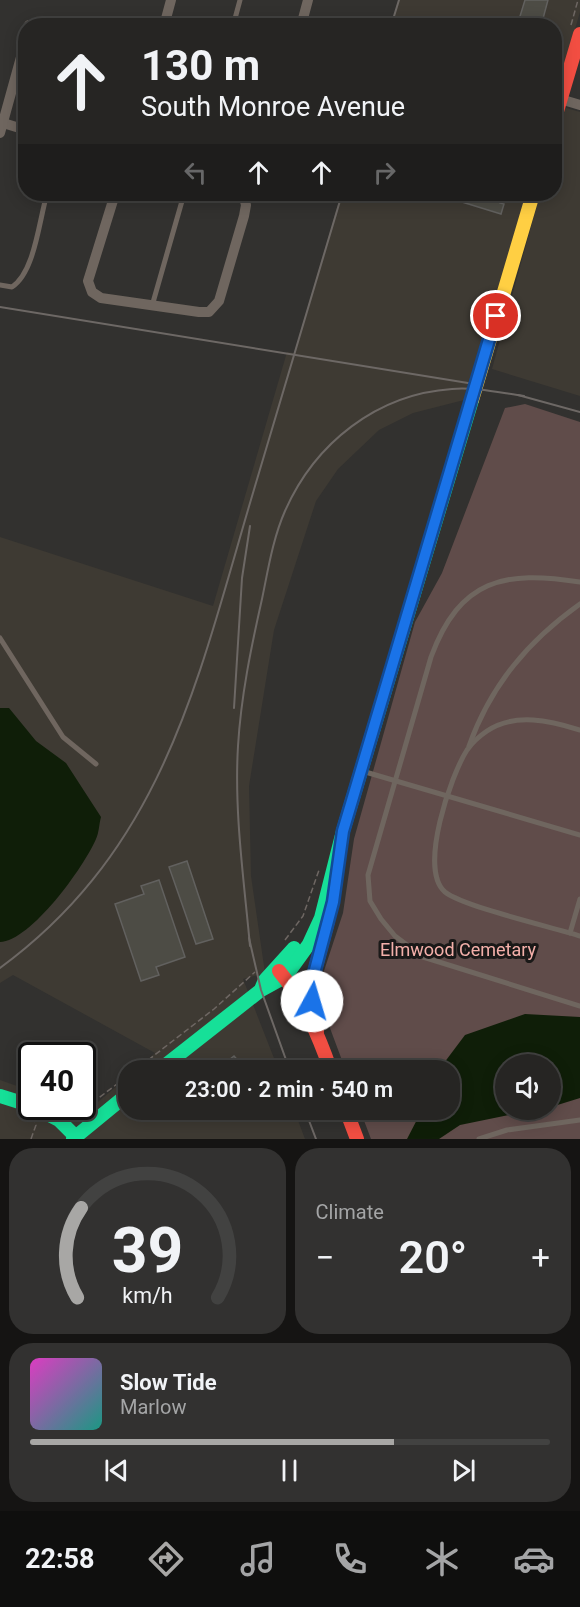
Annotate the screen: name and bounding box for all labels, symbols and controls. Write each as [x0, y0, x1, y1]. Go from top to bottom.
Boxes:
text: 130 m [141, 41, 260, 90]
icon: ahead [42, 42, 120, 120]
text: South Monroe Avenue [141, 91, 405, 123]
icon: left [179, 156, 212, 189]
icon: ahead [242, 156, 275, 189]
icon: ahead [305, 156, 338, 189]
icon: right [368, 156, 401, 189]
pin [470, 290, 521, 341]
icon: arrive [479, 299, 512, 332]
park label: Elmwood Cemetary [380, 939, 537, 960]
position arrow [280, 969, 344, 1033]
speed limit sign: 40 [18, 1042, 96, 1120]
map controls [495, 1054, 561, 1120]
button: sound [495, 1054, 561, 1120]
text: 23:00 · 2 min · 540 m [185, 1077, 393, 1102]
text: Climate [316, 1200, 384, 1224]
text: 39 [111, 1214, 183, 1287]
text: 20° [398, 1231, 467, 1284]
text: − [316, 1238, 334, 1277]
text: + [531, 1238, 550, 1277]
text: km/h [122, 1283, 172, 1308]
text: Slow Tide [120, 1370, 217, 1395]
text: Marlow [120, 1395, 186, 1419]
icon: previous [100, 1454, 133, 1487]
icon: pause [273, 1454, 306, 1487]
icon: next [447, 1454, 480, 1487]
icon: directions [145, 1538, 187, 1580]
icon: music [237, 1538, 279, 1580]
icon: phone [329, 1538, 371, 1580]
icon: climate [421, 1538, 463, 1580]
icon: car [513, 1538, 555, 1580]
text: 22:58 [25, 1543, 95, 1575]

